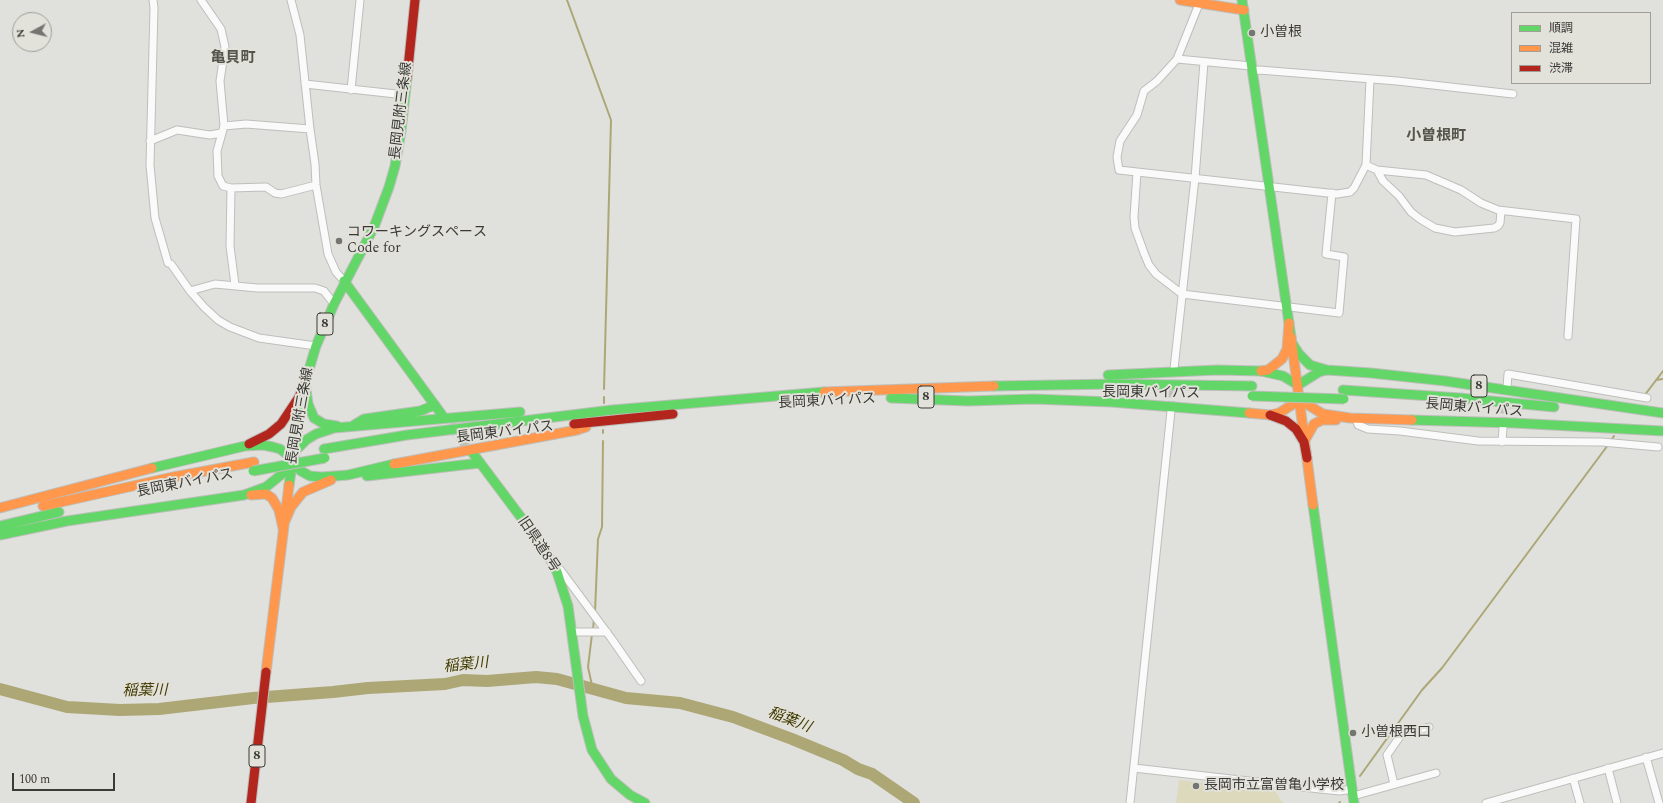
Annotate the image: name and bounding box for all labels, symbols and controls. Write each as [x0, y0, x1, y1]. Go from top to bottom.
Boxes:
north arrow [12, 12, 52, 52]
legend [1511, 12, 1651, 84]
text: 順調 [1549, 19, 1573, 38]
place label: 小曽根 [1260, 25, 1302, 41]
text: N [12, 28, 30, 39]
marker: 小曽根 [1247, 28, 1257, 38]
text: 混雑 [1549, 39, 1573, 58]
district label: 亀貝町 [211, 50, 255, 68]
text: 渋滞 [1549, 59, 1573, 78]
street label: 長岡見附三条線 [388, 61, 416, 161]
district label: 小曽根町 [1406, 128, 1466, 146]
place label: コワーキングスペース Code for [347, 225, 487, 258]
marker: コワーキングスペース Code for [334, 236, 344, 246]
road number: 8 [317, 313, 333, 335]
street label: 長岡見附三条線 [284, 366, 318, 466]
road number: 8 [1471, 375, 1487, 397]
street label: 長岡東バイパス [1102, 385, 1200, 403]
road number: 8 [918, 386, 934, 408]
street label: 長岡東バイパス [778, 391, 876, 413]
street label: 長岡東バイパス [1424, 396, 1524, 422]
street label: 長岡東バイパス [455, 419, 555, 447]
street label: 長岡東バイパス [135, 466, 235, 502]
street label: 旧県道8号 [513, 514, 563, 576]
water label: 稲葉川 [443, 655, 489, 677]
water label: 稲葉川 [122, 683, 168, 701]
water label: 稲葉川 [765, 705, 813, 737]
place label: 小曽根西口 [1361, 725, 1431, 741]
marker: 小曽根西口 [1348, 728, 1358, 738]
road number: 8 [249, 745, 265, 767]
scale bar [14, 765, 117, 791]
text: 100 m [19, 770, 50, 789]
place label: 長岡市立富曽亀小学校 [1204, 778, 1344, 794]
marker: 長岡市立富曽亀小学校 [1191, 781, 1201, 791]

